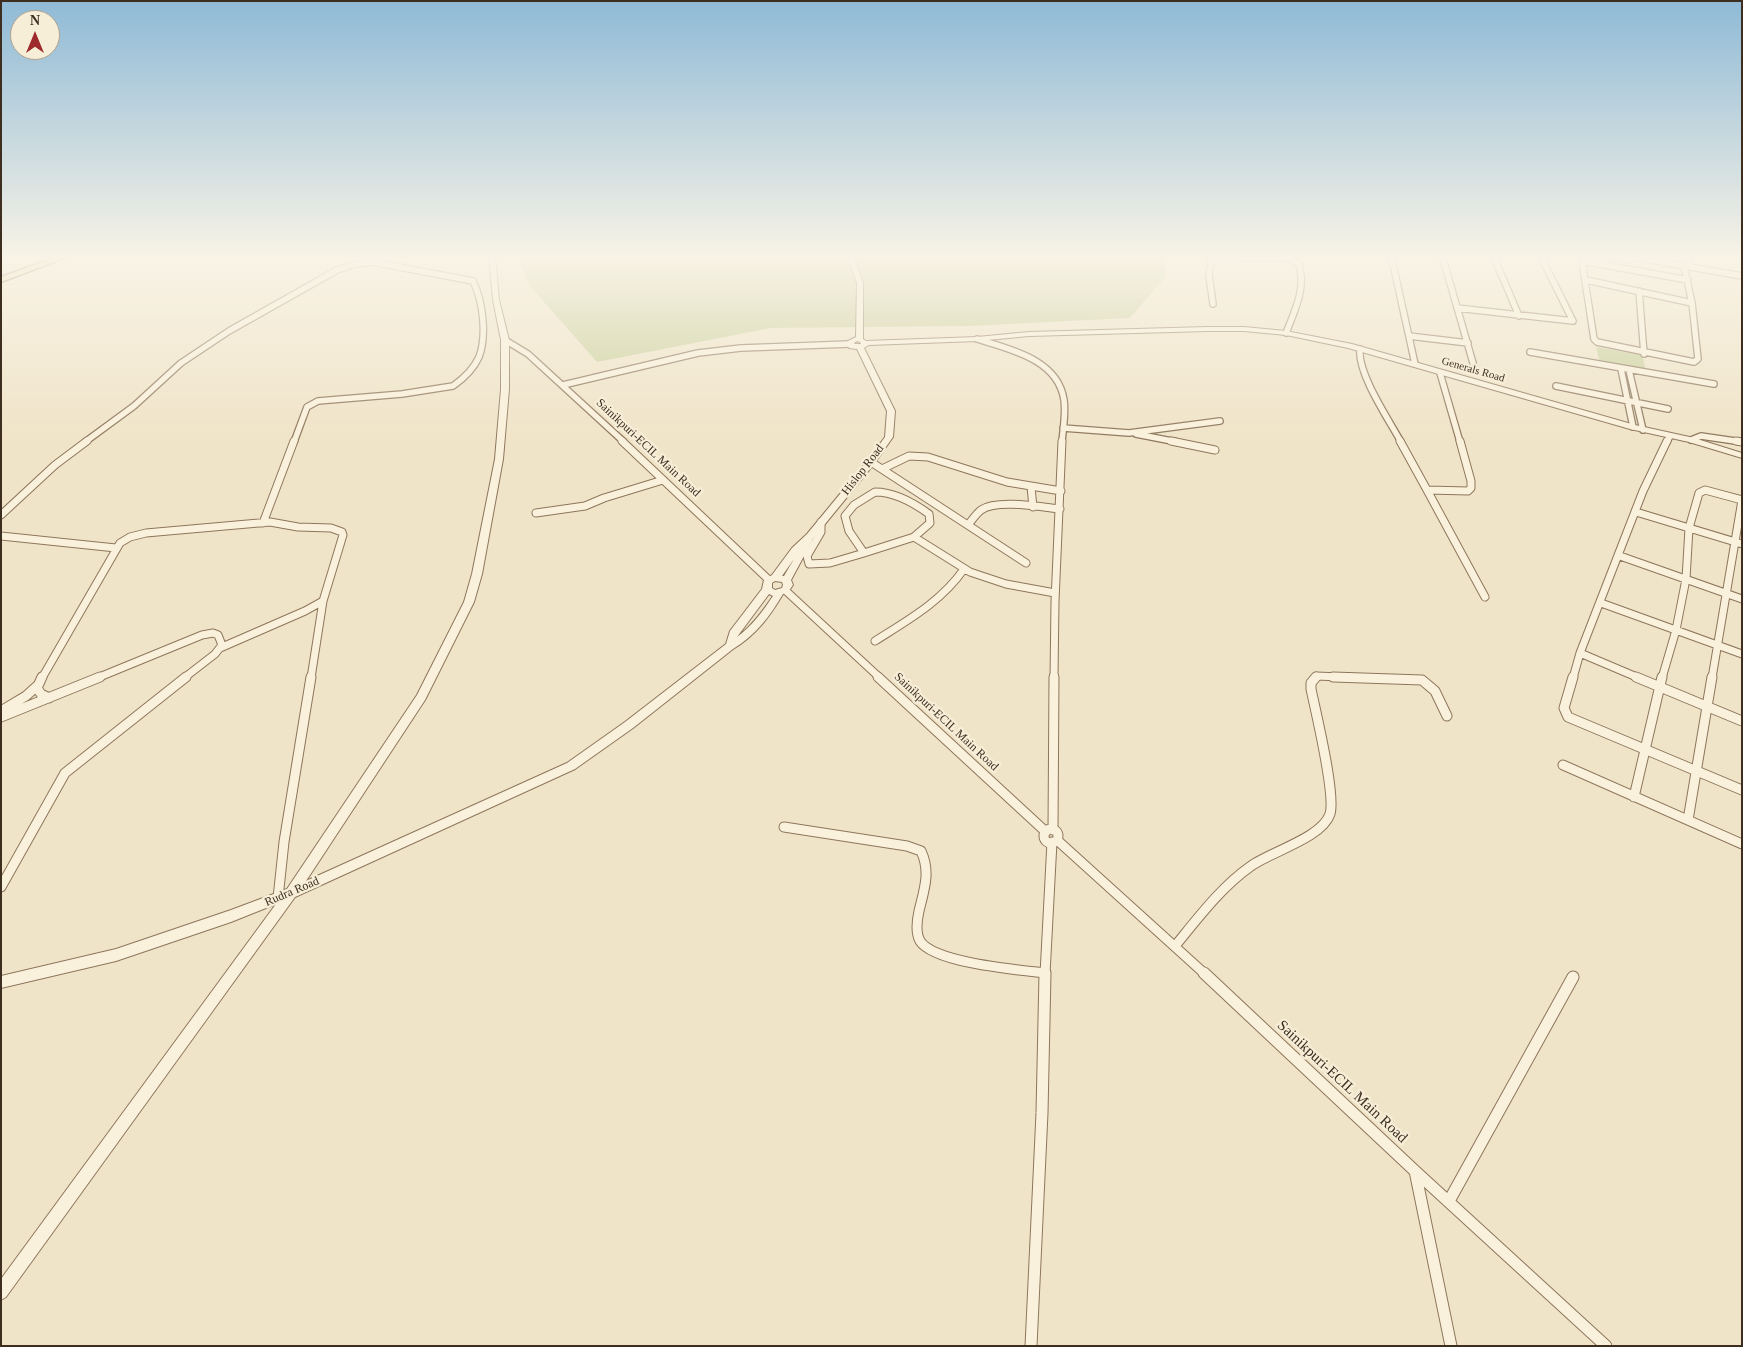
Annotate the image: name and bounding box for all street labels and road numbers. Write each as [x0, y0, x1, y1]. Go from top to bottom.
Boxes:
street label: Generals Road [1440, 355, 1506, 385]
street label: Sainikpuri-ECIL Main Road [593, 396, 703, 500]
street label: Hislop Road [839, 442, 887, 498]
street label: Sainikpuri-ECIL Main Road [891, 670, 1001, 774]
street label: Rudra Road [263, 874, 321, 910]
street label: Sainikpuri-ECIL Main Road [1273, 1017, 1411, 1147]

